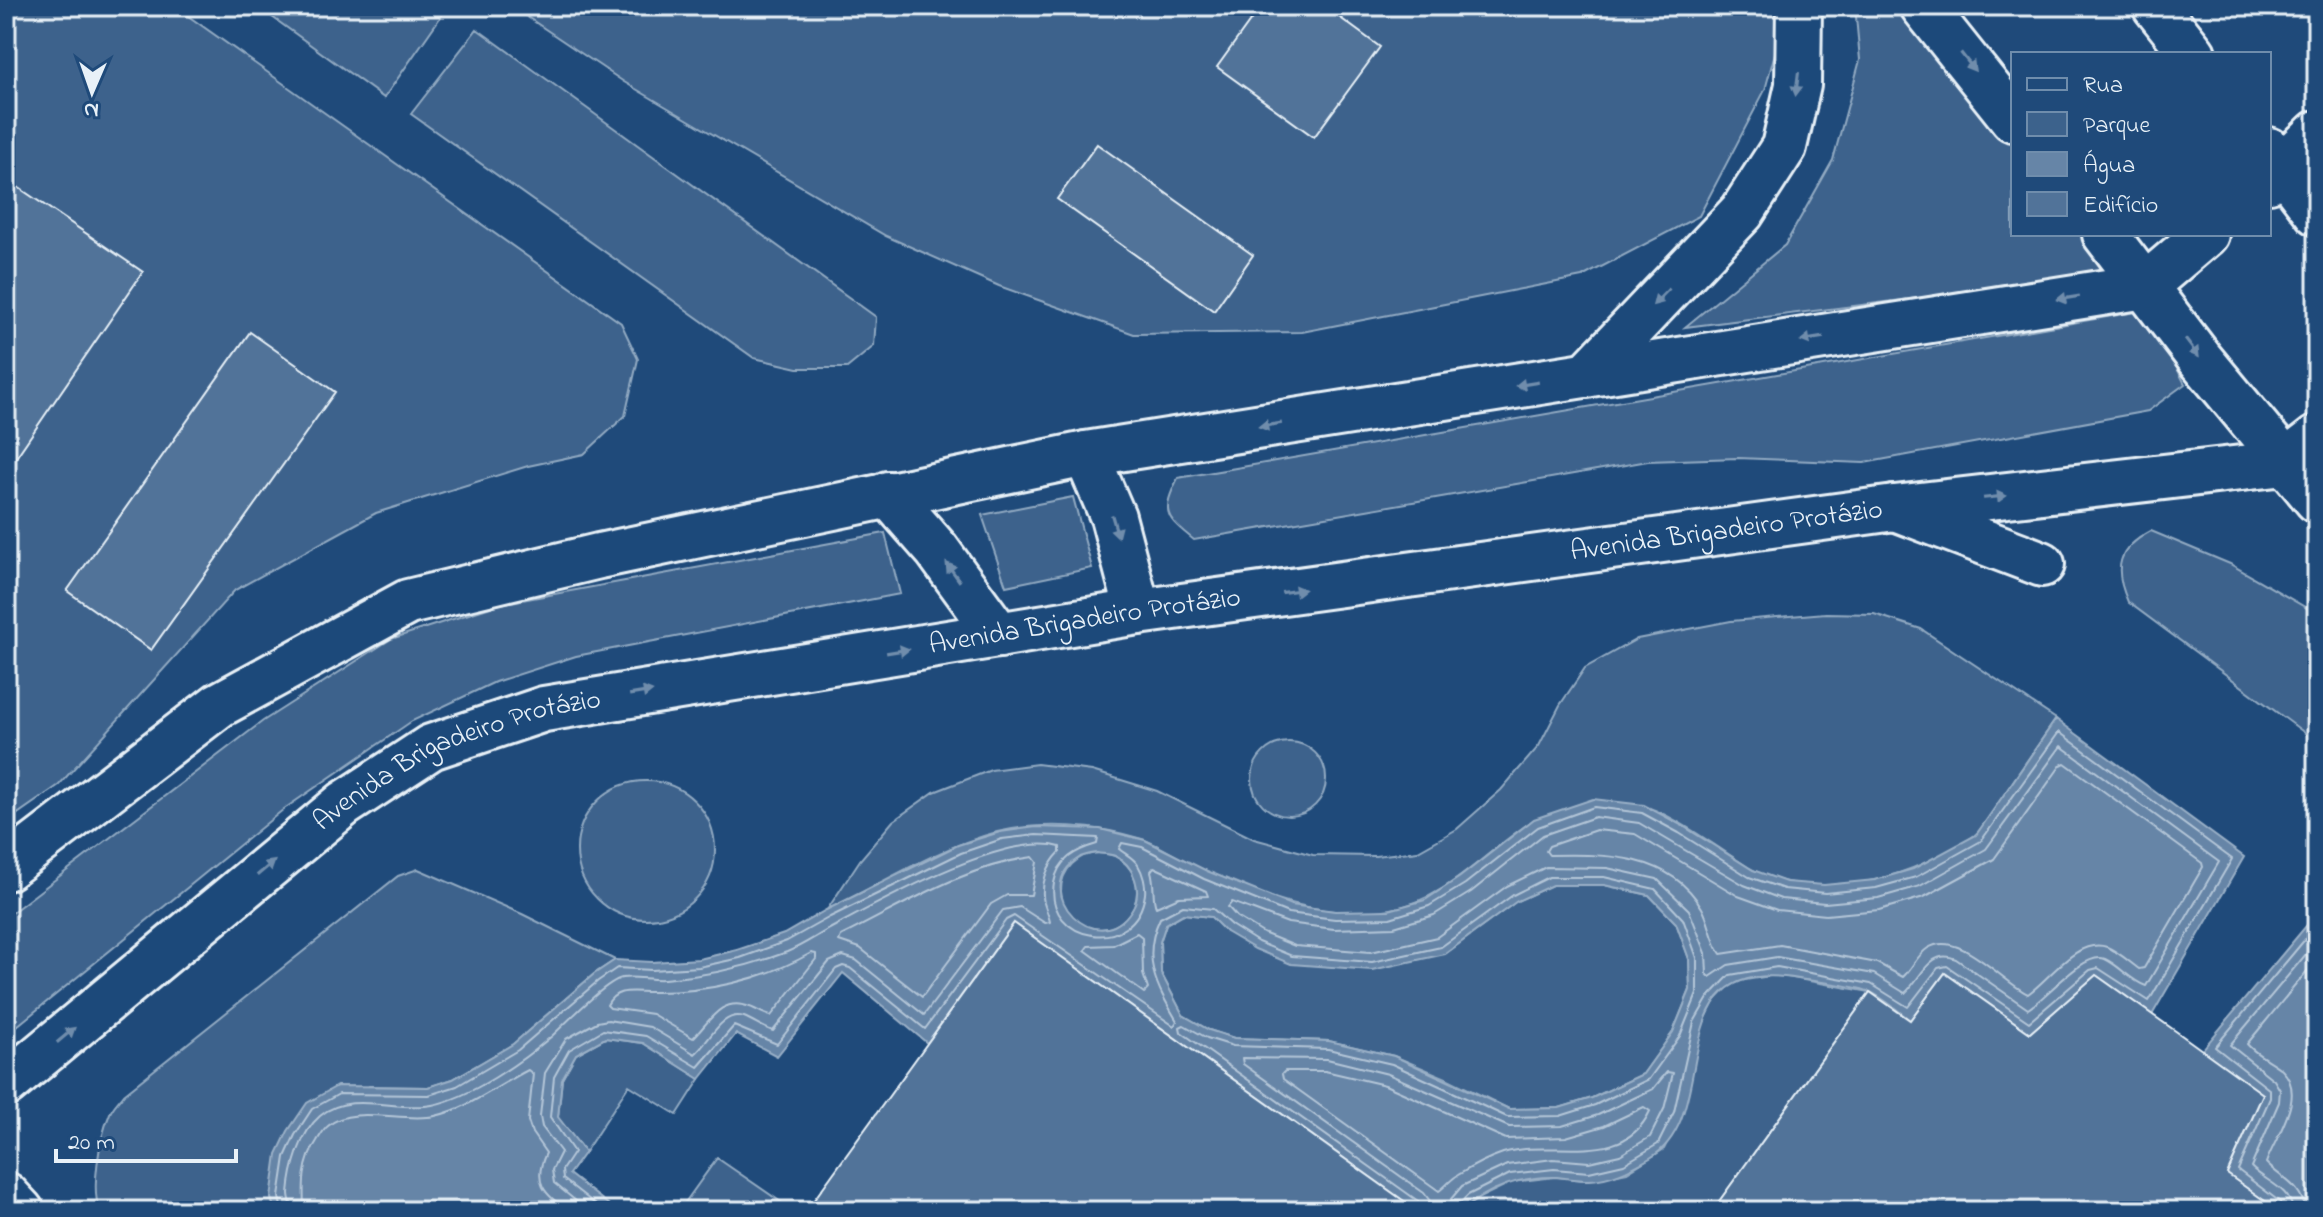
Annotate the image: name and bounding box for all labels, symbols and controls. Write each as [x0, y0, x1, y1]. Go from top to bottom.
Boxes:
north arrow [52, 52, 132, 132]
one-way arrow [1960, 52, 1976, 72]
legend [2011, 52, 2271, 236]
text: Rua [2083, 69, 2123, 104]
one-way arrow [1790, 71, 1803, 96]
text: N [83, 93, 99, 125]
text: Parque [2083, 109, 2150, 144]
text: Água [2083, 149, 2135, 184]
text: Edifício [2083, 189, 2158, 224]
one-way arrow [1652, 287, 1670, 306]
one-way arrow [2056, 292, 2081, 305]
one-way arrow [1799, 333, 1824, 346]
one-way arrow [2184, 337, 2200, 359]
one-way arrow [1514, 379, 1539, 391]
one-way arrow [1258, 419, 1283, 432]
street label: Avenida Brigadeiro Protázio [1568, 489, 1885, 573]
one-way arrow [1983, 490, 2008, 503]
one-way arrow [1109, 515, 1122, 539]
one-way arrow [945, 561, 961, 583]
street label: Avenida Brigadeiro Protázio [926, 578, 1243, 666]
one-way arrow [1281, 584, 1306, 597]
one-way arrow [886, 645, 911, 657]
street label: Avenida Brigadeiro Protázio [304, 680, 604, 842]
one-way arrow [629, 686, 654, 699]
one-way arrow [256, 861, 276, 877]
one-way arrow [56, 1027, 76, 1043]
scale bar [56, 1113, 236, 1163]
text: 20 m [68, 1126, 115, 1161]

